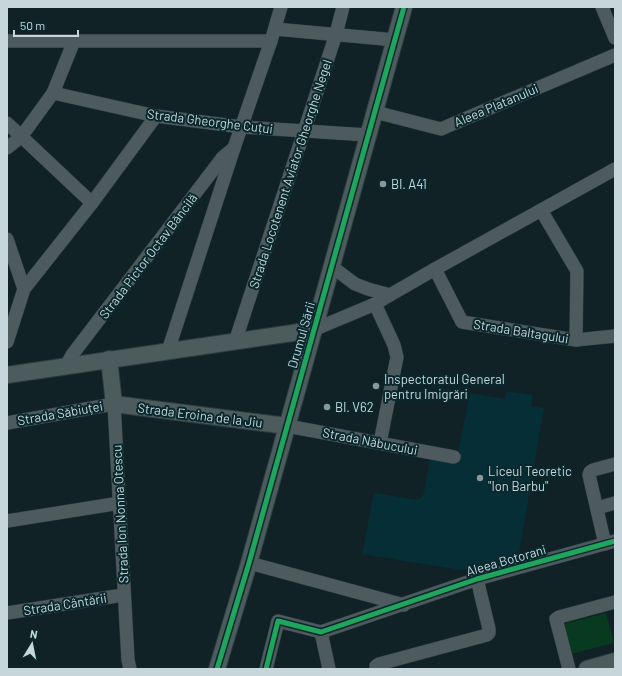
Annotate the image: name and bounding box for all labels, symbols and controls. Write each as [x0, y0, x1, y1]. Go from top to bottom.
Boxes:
scale bar [14, 12, 78, 38]
text: 50 m [20, 18, 45, 32]
street label: Strada Locotenent Aviator Gheorghe Negel [245, 57, 335, 291]
street label: Aleea Platanului [452, 80, 540, 130]
street label: Strada Gheorghe Cuțui [146, 105, 274, 137]
place label: Bl. A41 [391, 176, 427, 192]
marker: Bl. A41 [378, 179, 388, 189]
street label: Strada Pictor Octav Băncilă [96, 190, 200, 322]
street label: Drumul Sării [284, 300, 318, 370]
street label: Strada Baltagului [472, 316, 570, 346]
place label: Inspectoratul General pentru Imigrări [384, 371, 505, 402]
marker: Inspectoratul General pentru Imigrări [371, 381, 381, 391]
street label: Strada Săbiuței [16, 398, 104, 428]
street label: Strada Eroina de la Jiu [137, 399, 263, 431]
place label: Bl. V62 [335, 399, 374, 415]
marker: Bl. V62 [322, 402, 332, 412]
street label: Strada Năbucului [321, 424, 419, 458]
street label: Strada Ion Nonna Otescu [108, 444, 132, 584]
place label: Liceul Teoretic "Ion Barbu" [488, 463, 572, 494]
marker: Liceul Teoretic "Ion Barbu" [475, 473, 485, 483]
street label: Aleea Botorani [464, 541, 548, 579]
street label: Strada Cântării [22, 590, 108, 618]
north arrow [12, 624, 52, 664]
text: N [29, 627, 39, 641]

